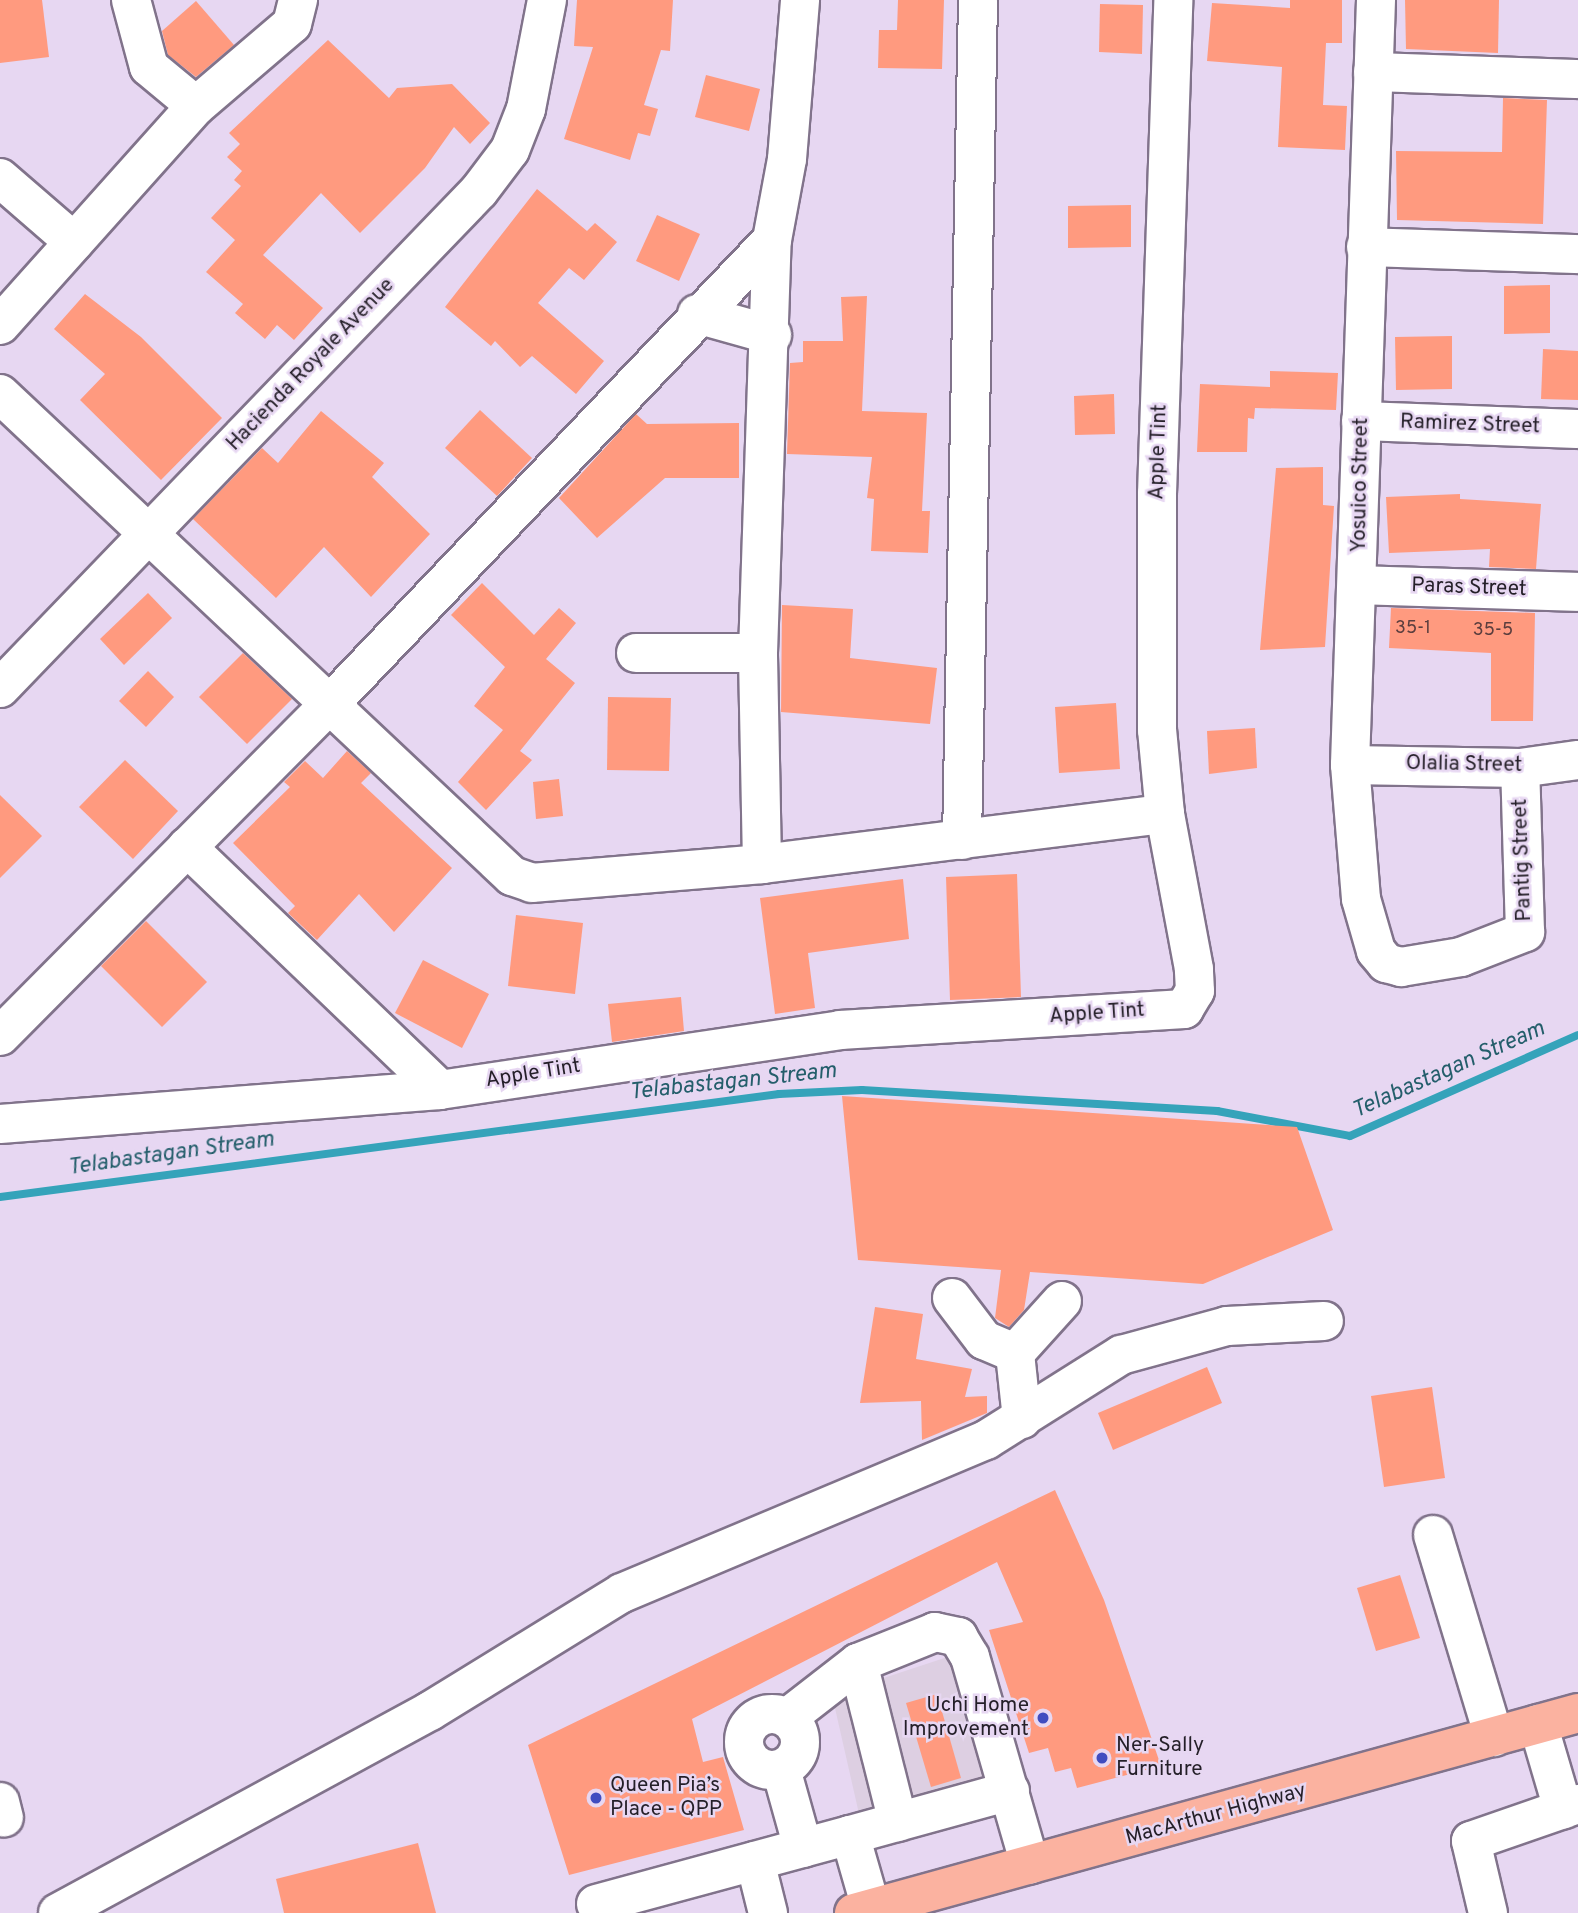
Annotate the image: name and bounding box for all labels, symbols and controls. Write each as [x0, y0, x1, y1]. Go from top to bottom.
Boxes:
street label: Hacienda Royale Avenue [222, 273, 400, 457]
street label: Apple Tint [1145, 403, 1173, 501]
street label: Ramirez Street [1399, 410, 1541, 440]
street label: Yosuico Street [1347, 417, 1375, 553]
street label: Paras Street [1411, 573, 1527, 603]
house number: 35-1 [1395, 618, 1431, 640]
house number: 35-5 [1473, 620, 1513, 642]
street label: Olalia Street [1406, 751, 1522, 779]
street label: Pantig Street [1508, 798, 1538, 922]
street label: Apple Tint [1048, 998, 1146, 1030]
water label: Telabastagan Stream [1348, 1016, 1550, 1126]
street label: Apple Tint [483, 1054, 583, 1094]
water label: Telabastagan Stream [628, 1058, 838, 1108]
water label: Telabastagan Stream [66, 1127, 276, 1183]
place label: Uchi Home Improvement [903, 1693, 1029, 1743]
marker: Uchi Home Improvement [1035, 1710, 1051, 1726]
place label: Ner-Sally Furniture [1116, 1733, 1204, 1783]
marker: Ner-Sally Furniture [1094, 1750, 1110, 1766]
place label: Queen Pia’s Place - QPP [610, 1773, 722, 1823]
street label: MacArthur Highway [1123, 1779, 1309, 1851]
marker: Queen Pia’s Place - QPP [588, 1790, 604, 1806]

